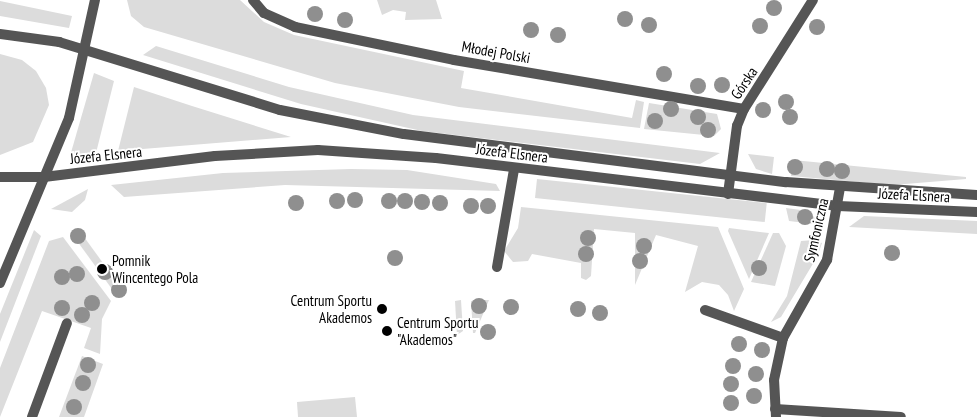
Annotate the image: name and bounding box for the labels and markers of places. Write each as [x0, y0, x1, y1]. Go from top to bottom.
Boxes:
place label: Pomnik Wincentego Pola [112, 251, 198, 286]
marker: Pomnik Wincentego Pola [96, 263, 108, 275]
place label: Centrum Sportu Akademos [291, 291, 372, 326]
marker: Centrum Sportu Akademos [376, 303, 388, 315]
place label: Centrum Sportu "Akademos" [397, 313, 478, 348]
marker: Centrum Sportu "Akademos" [381, 325, 393, 337]

